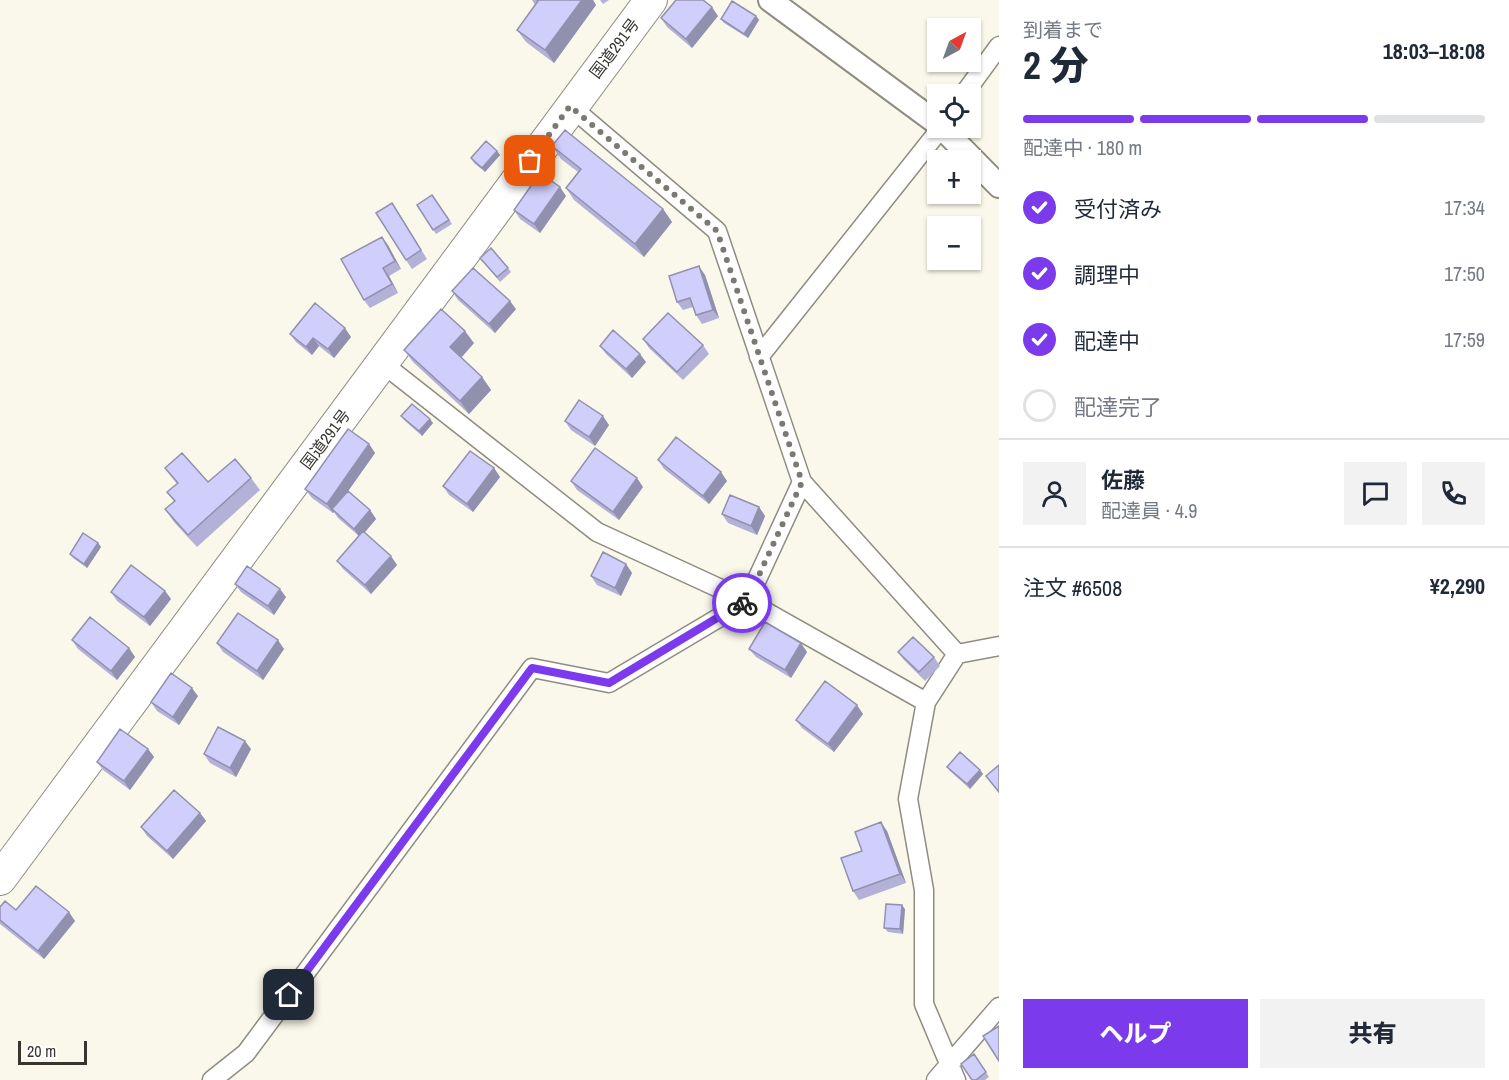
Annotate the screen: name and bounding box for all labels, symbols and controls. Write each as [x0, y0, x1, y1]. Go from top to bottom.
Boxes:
street label: 国道291号 [584, 13, 644, 83]
text: 到着まで [1023, 16, 1103, 43]
north arrow [927, 18, 981, 72]
map controls [927, 18, 981, 270]
text: 18:03–18:08 [1383, 36, 1485, 66]
text: 2 分 [1023, 39, 1089, 91]
button: locate [927, 84, 981, 138]
text: 配達中 · 180 m [1023, 134, 1142, 161]
pin [504, 135, 555, 186]
icon: bag [513, 144, 546, 177]
button: + [927, 150, 981, 204]
icon: check [1023, 191, 1056, 224]
text: 受付済み [1074, 194, 1162, 224]
text: 17:34 [1444, 194, 1485, 221]
button: − [927, 216, 981, 270]
icon: check [1023, 257, 1056, 290]
text: 調理中 [1074, 260, 1140, 290]
text: 17:50 [1444, 260, 1485, 287]
icon: check [1023, 323, 1056, 356]
text: 配達中 [1074, 326, 1140, 356]
text: 17:59 [1444, 326, 1485, 353]
text: 配達完了 [1074, 392, 1162, 422]
street label: 国道291号 [295, 404, 355, 474]
button: person [1023, 462, 1086, 525]
button: chat [1344, 462, 1407, 525]
button: phone [1422, 462, 1485, 525]
text: 佐藤 [1101, 465, 1145, 495]
text: 配達員 · 4.9 [1101, 497, 1197, 524]
text: ¥2,290 [1430, 571, 1485, 601]
courier [712, 573, 772, 633]
text: 注文 #6508 [1023, 573, 1122, 603]
icon: bike [726, 587, 759, 620]
pin [263, 969, 314, 1020]
icon: home [272, 978, 305, 1011]
button: ヘルプ [1023, 999, 1248, 1068]
button: 共有 [1260, 999, 1485, 1068]
scale bar [18, 1038, 87, 1066]
text: 20 m [27, 1040, 56, 1062]

